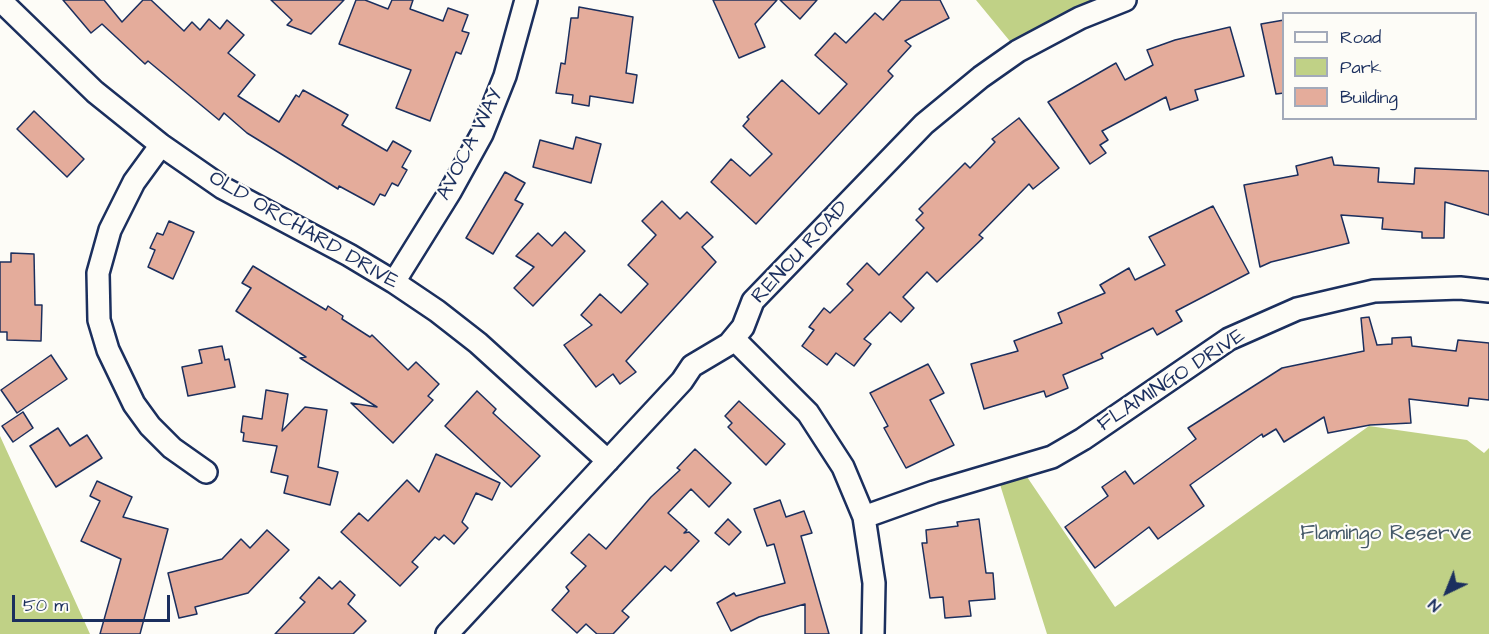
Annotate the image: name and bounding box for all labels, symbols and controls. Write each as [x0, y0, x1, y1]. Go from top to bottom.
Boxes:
legend [1282, 12, 1477, 120]
text: Road [1340, 25, 1381, 50]
text: Park [1340, 55, 1382, 80]
street label: AVOCA WAY [432, 85, 510, 205]
text: Building [1340, 85, 1398, 110]
street label: OLD ORCHARD DRIVE [204, 166, 402, 296]
street label: RENOU ROAD [747, 197, 855, 309]
street label: FLAMINGO DRIVE [1094, 324, 1250, 438]
park label: Flamingo Reserve [1300, 522, 1472, 548]
north arrow [1417, 562, 1477, 622]
scale bar [15, 583, 172, 621]
text: 50 m [23, 593, 68, 618]
text: N [1424, 594, 1446, 617]

